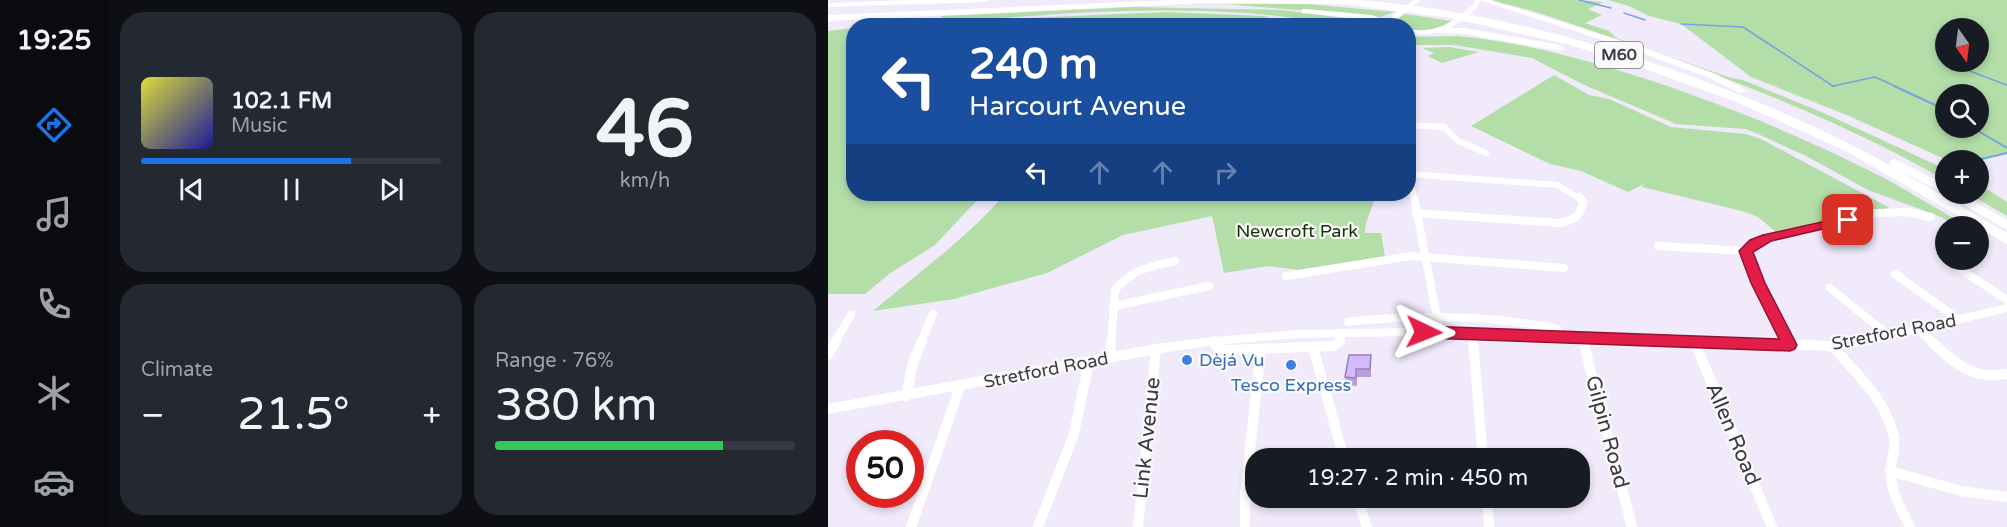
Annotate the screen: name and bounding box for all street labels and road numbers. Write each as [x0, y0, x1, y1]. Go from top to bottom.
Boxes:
road number: M60 [1595, 42, 1643, 68]
street label: Stretford Road [1830, 309, 1958, 355]
street label: Stretford Road [982, 347, 1110, 393]
street label: Gilpin Road [1580, 373, 1634, 491]
street label: Link Avenue [1128, 376, 1166, 500]
street label: Allen Road [1700, 379, 1766, 489]

